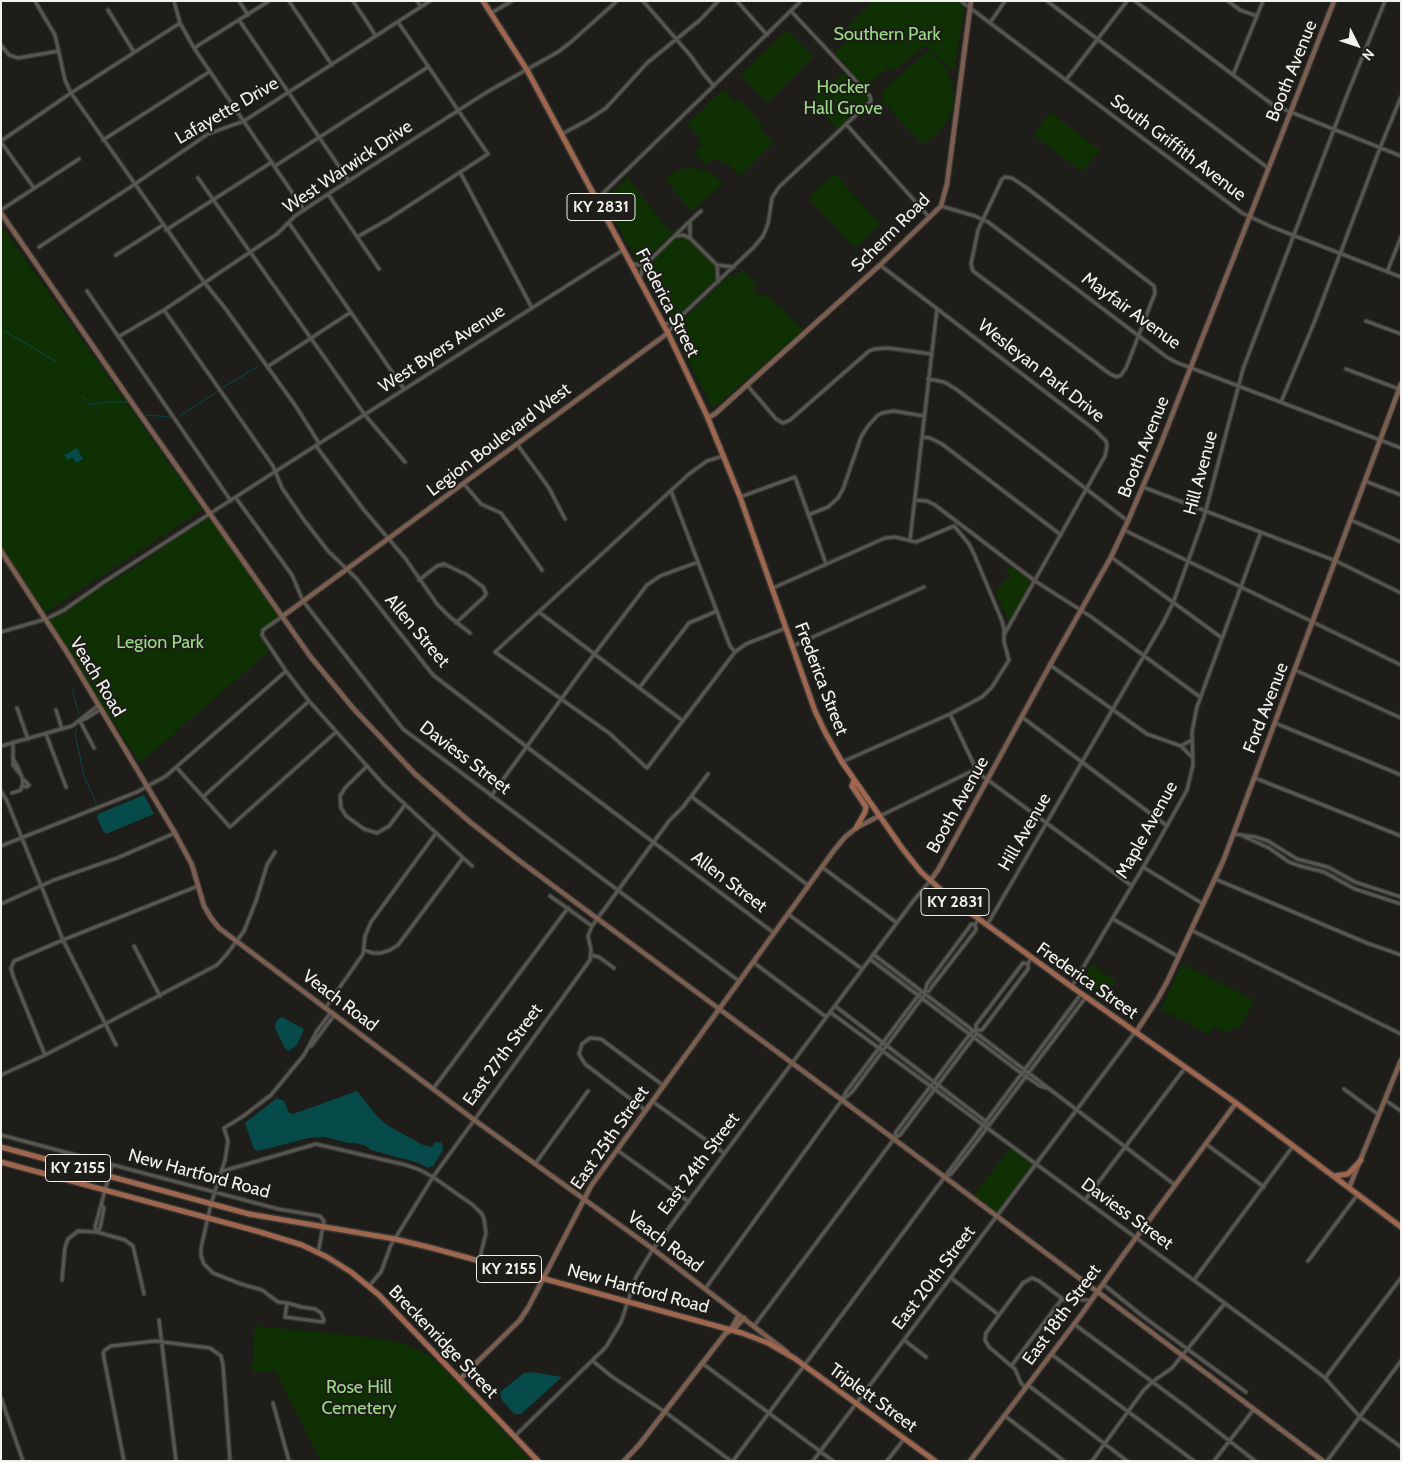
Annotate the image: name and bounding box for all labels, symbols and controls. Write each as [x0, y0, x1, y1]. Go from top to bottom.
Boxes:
street label: Booth Avenue [1262, 17, 1322, 125]
north arrow [1332, 20, 1382, 70]
park label: Southern Park [833, 24, 941, 46]
text: N [1358, 45, 1378, 64]
street label: Lafayette Drive [172, 73, 282, 149]
park label: Hocker Hall Grove [804, 77, 882, 120]
street label: South Griffith Avenue [1106, 90, 1250, 206]
street label: West Warwick Drive [279, 116, 417, 218]
street label: Scherm Road [847, 189, 935, 277]
road number: KY 2831 [567, 193, 635, 220]
street label: Frederica Street [630, 245, 704, 361]
street label: Mayfair Avenue [1077, 268, 1185, 354]
street label: West Byers Avenue [375, 300, 509, 398]
street label: Wesleyan Park Drive [973, 315, 1109, 427]
street label: Legion Boulevard West [423, 379, 575, 501]
street label: Booth Avenue [1114, 393, 1174, 501]
street label: Hill Avenue [1179, 429, 1223, 517]
street label: Allen Street [380, 590, 454, 672]
street label: Frederica Street [790, 620, 852, 738]
park label: Legion Park [116, 632, 204, 654]
street label: Veach Road [65, 633, 129, 721]
street label: Ford Avenue [1239, 660, 1293, 756]
street label: Daviess Street [415, 717, 515, 799]
street label: Booth Avenue [923, 753, 993, 857]
street label: Maple Avenue [1111, 778, 1183, 882]
street label: Hill Avenue [994, 789, 1056, 875]
street label: Allen Street [687, 847, 771, 917]
road number: KY 2831 [921, 889, 989, 916]
street label: Frederica Street [1032, 938, 1142, 1024]
street label: Veach Road [298, 966, 382, 1036]
street label: East 27th Street [459, 1000, 547, 1110]
street label: East 25th Street [566, 1082, 654, 1194]
street label: East 24th Street [654, 1109, 744, 1219]
street label: New Hartford Road [126, 1145, 272, 1203]
road number: KY 2155 [46, 1154, 110, 1182]
street label: Daviess Street [1077, 1173, 1177, 1255]
street label: Veach Road [623, 1207, 707, 1277]
street label: East 20th Street [888, 1222, 980, 1334]
road number: KY 2155 [476, 1256, 542, 1282]
street label: New Hartford Road [565, 1260, 711, 1318]
street label: East 18th Street [1018, 1260, 1106, 1370]
street label: Breckenridge Street [384, 1281, 502, 1403]
street label: Triplett Street [825, 1359, 921, 1437]
park label: Rose Hill Cemetery [321, 1377, 397, 1420]

